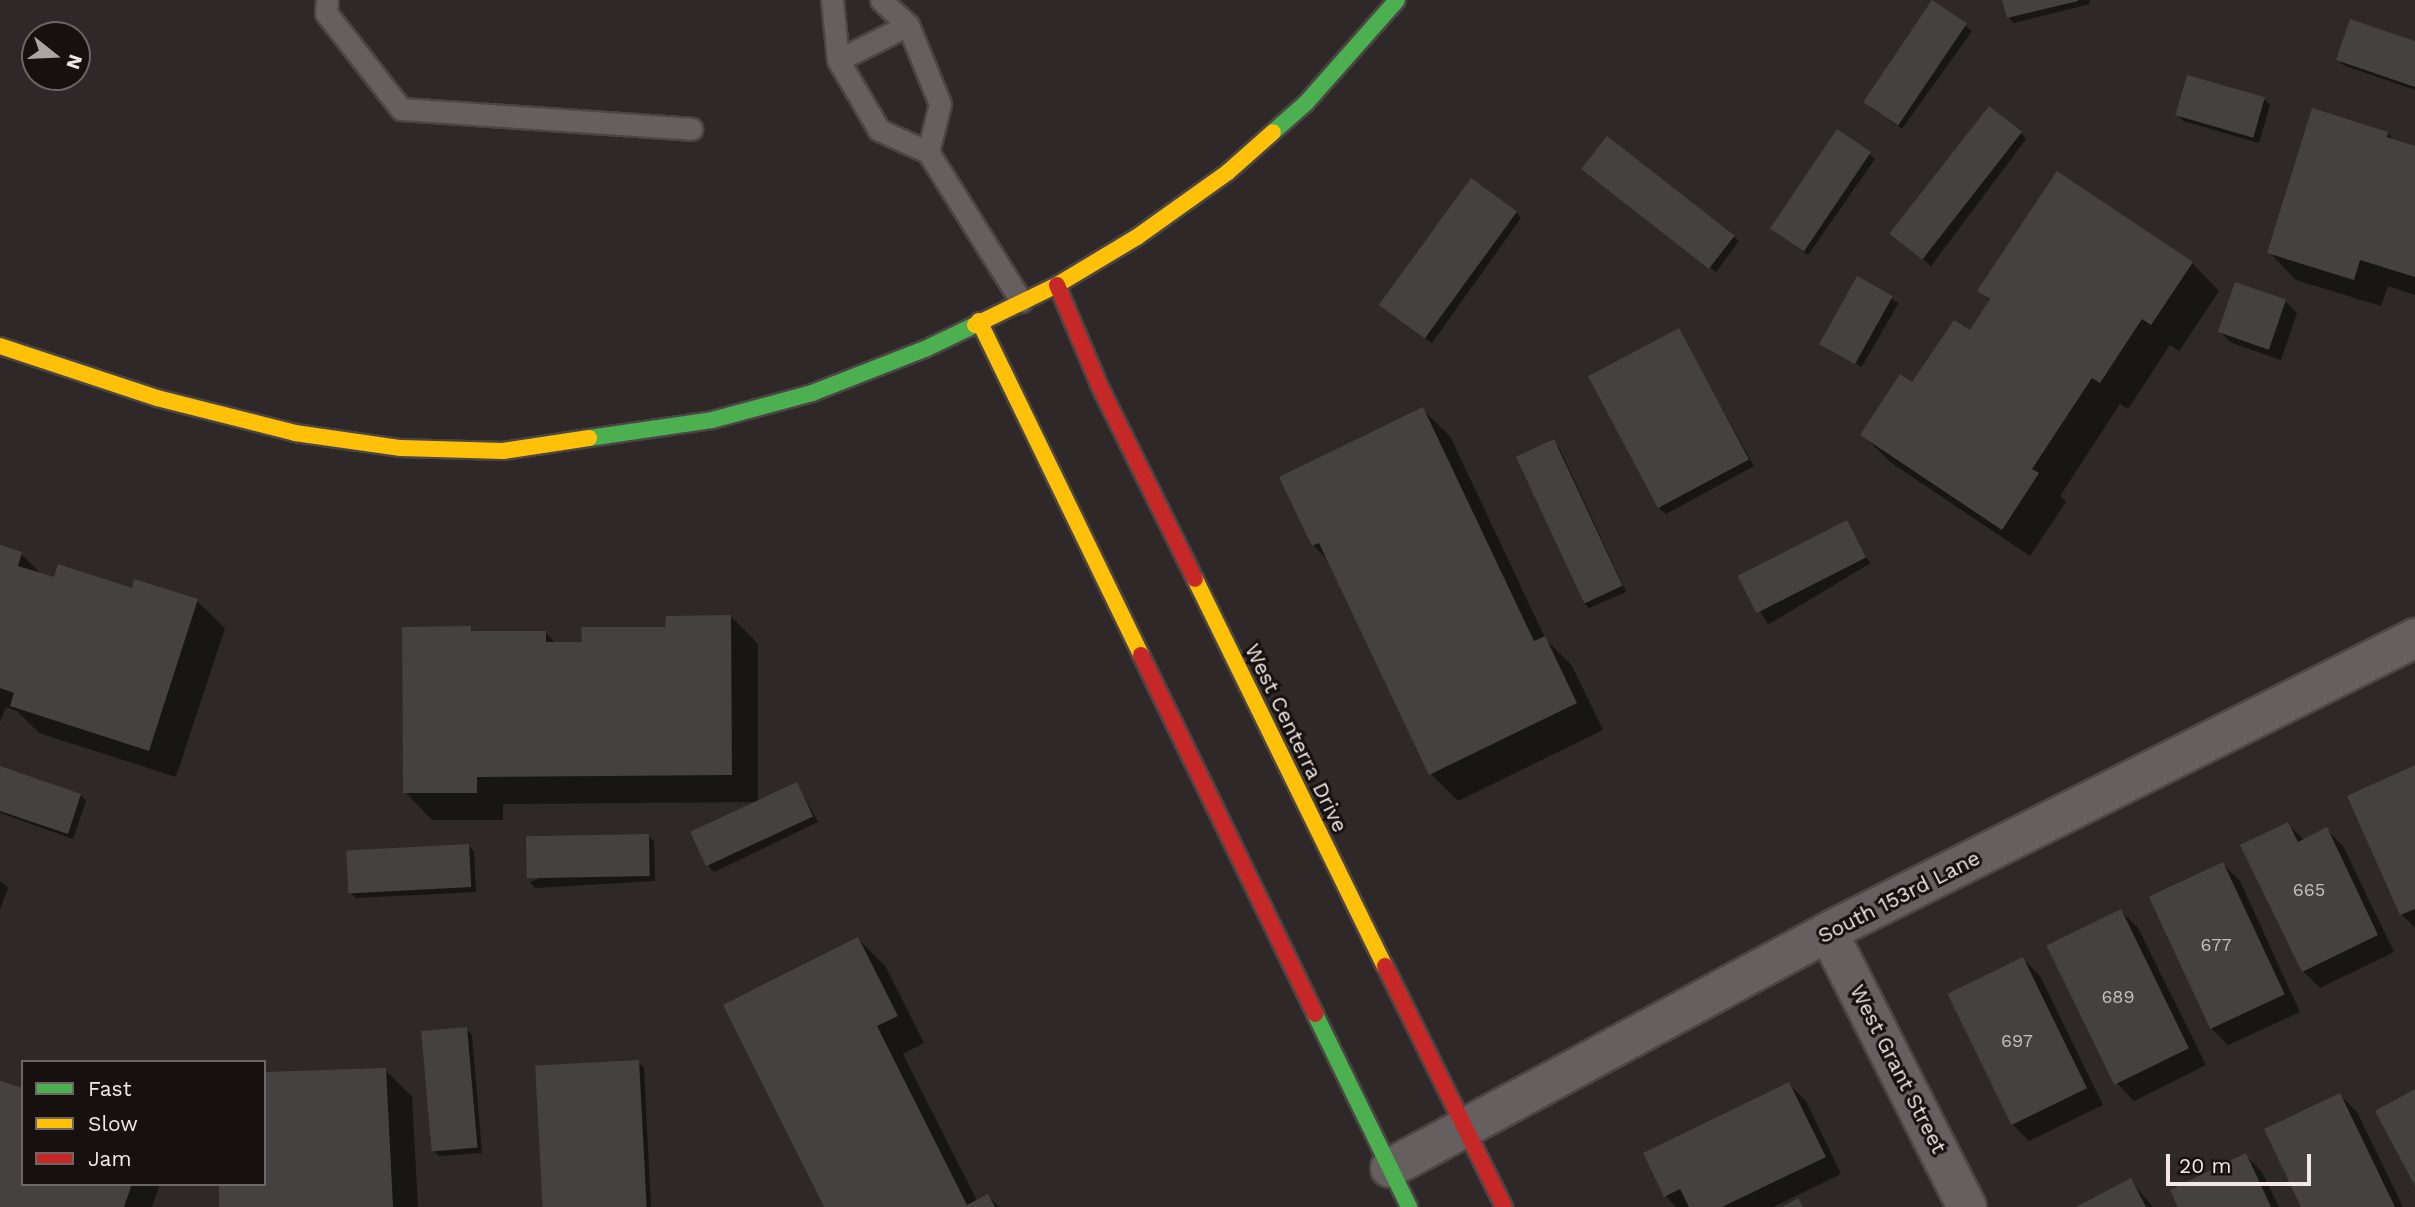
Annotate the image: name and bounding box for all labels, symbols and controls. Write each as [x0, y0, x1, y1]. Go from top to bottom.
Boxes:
north arrow [21, 21, 91, 91]
text: N [61, 52, 88, 72]
street label: West Centerra Drive [1239, 639, 1353, 837]
street label: South 153rd Lane [1814, 845, 1984, 949]
house number: 665 [2293, 879, 2325, 901]
house number: 677 [2201, 934, 2231, 956]
street label: West Grant Street [1845, 980, 1951, 1158]
house number: 689 [2101, 986, 2135, 1008]
house number: 697 [2001, 1030, 2033, 1052]
legend [21, 1060, 266, 1186]
text: Fast [88, 1076, 132, 1101]
text: Slow [88, 1111, 138, 1136]
scale bar [2170, 1140, 2315, 1184]
text: Jam [88, 1146, 131, 1171]
text: 20 m [2179, 1153, 2231, 1178]

